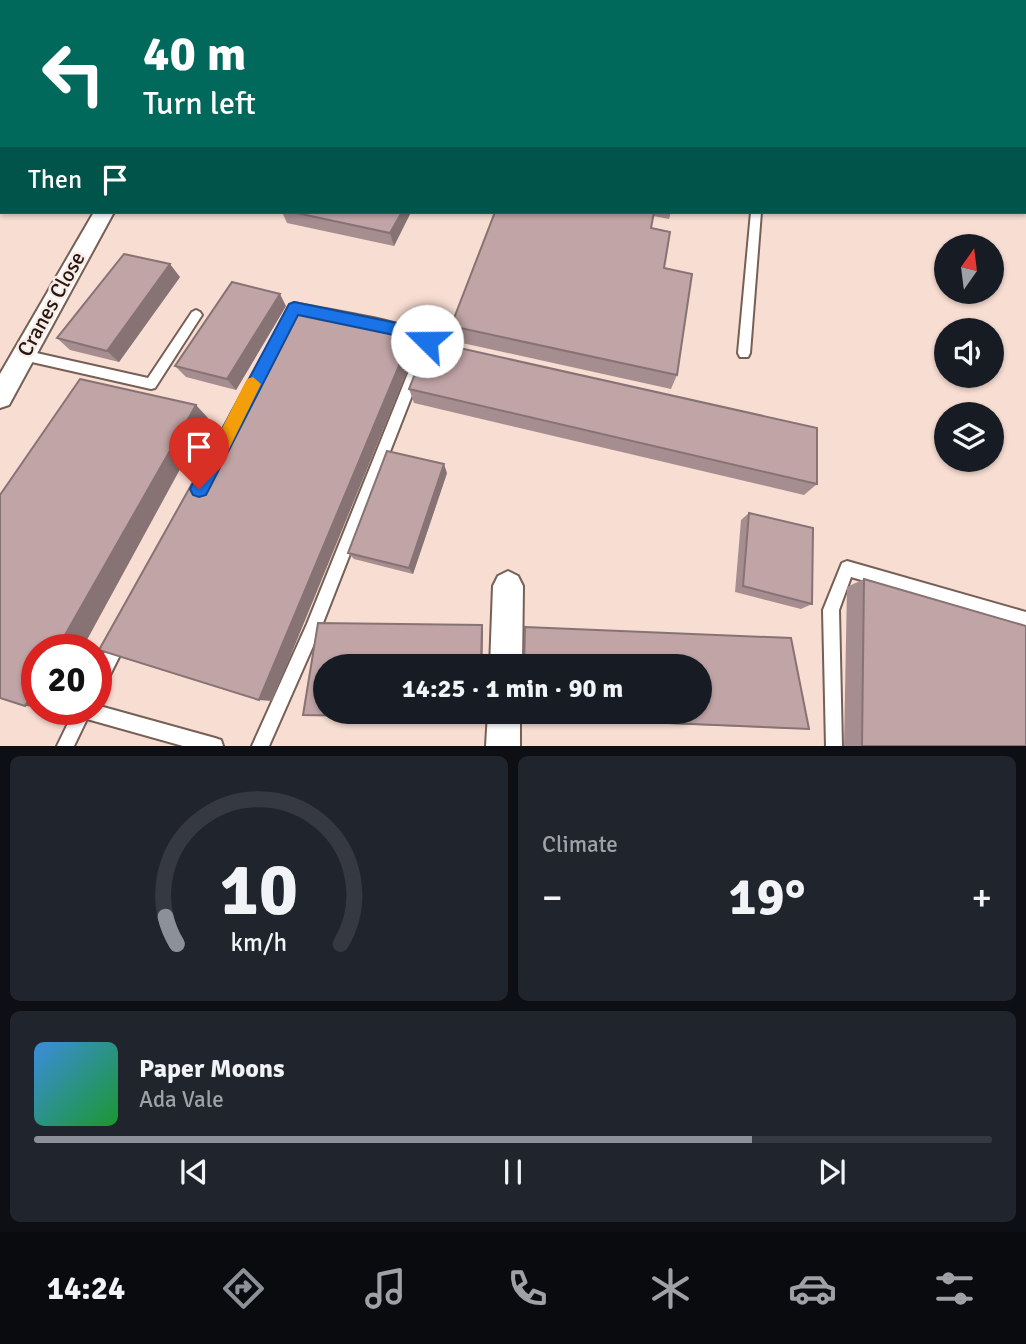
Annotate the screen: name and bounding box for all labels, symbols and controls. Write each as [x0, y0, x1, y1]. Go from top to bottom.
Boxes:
text: 40 m [143, 24, 246, 84]
icon: left [28, 28, 119, 119]
text: Turn left [143, 84, 256, 123]
icon: arrive [96, 161, 134, 199]
text: Then [28, 164, 82, 196]
north arrow [934, 234, 1004, 304]
map controls [934, 234, 1004, 472]
street label: Cranes Close [12, 247, 90, 361]
position arrow [390, 304, 464, 378]
button: sound [934, 318, 1004, 388]
button: layers [934, 402, 1004, 472]
pin [169, 417, 229, 489]
icon: arrive [180, 428, 218, 466]
speed limit sign: 20 [21, 634, 112, 725]
text: 14:25 · 1 min · 90 m [402, 673, 623, 705]
text: Climate [542, 830, 618, 859]
text: 10 [220, 847, 298, 936]
text: 19° [729, 865, 805, 929]
text: − [542, 874, 563, 921]
text: + [971, 874, 992, 921]
text: km/h [231, 927, 287, 958]
text: Paper Moons [139, 1053, 285, 1085]
text: Ada Vale [139, 1085, 224, 1114]
icon: previous [175, 1153, 213, 1191]
icon: pause [494, 1153, 532, 1191]
icon: next [813, 1153, 851, 1191]
icon: directions [219, 1264, 268, 1313]
icon: music [361, 1264, 410, 1313]
icon: phone [503, 1264, 552, 1313]
icon: climate [646, 1264, 695, 1313]
icon: car [788, 1264, 837, 1313]
icon: filters [930, 1264, 979, 1313]
text: 14:24 [47, 1269, 125, 1308]

